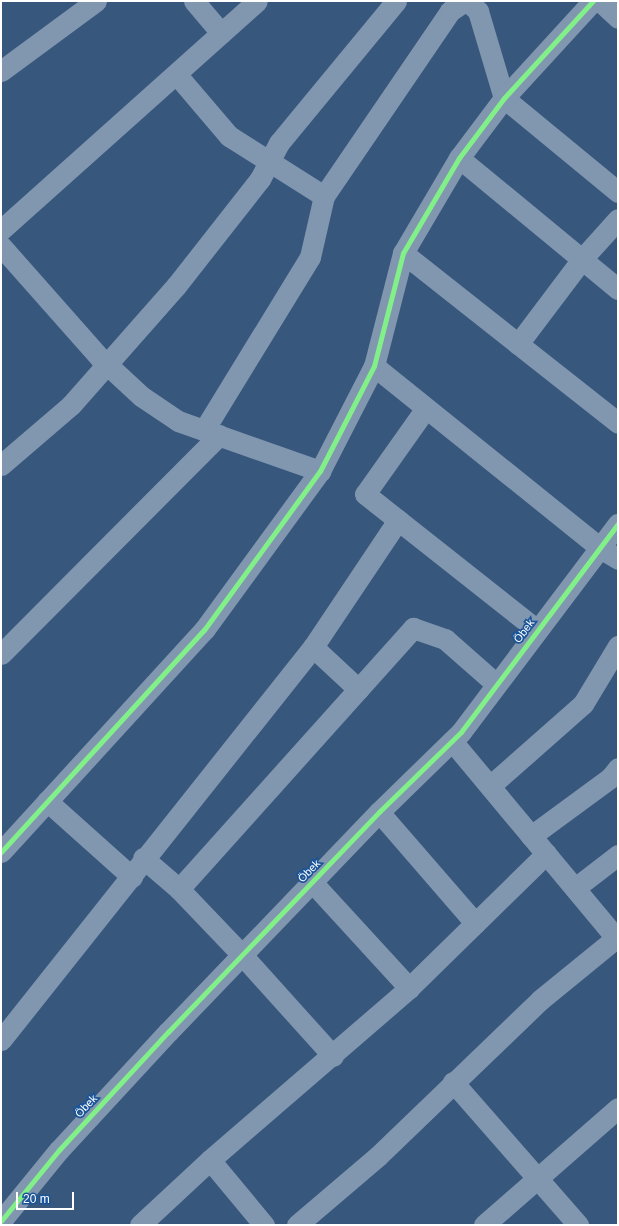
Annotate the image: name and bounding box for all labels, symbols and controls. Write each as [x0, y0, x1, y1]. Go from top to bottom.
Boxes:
street label: Öbek [511, 617, 537, 645]
street label: Öbek [295, 857, 323, 885]
street label: Öbek [72, 1092, 100, 1120]
scale bar [18, 1184, 76, 1210]
text: 20 m [23, 1192, 50, 1206]

